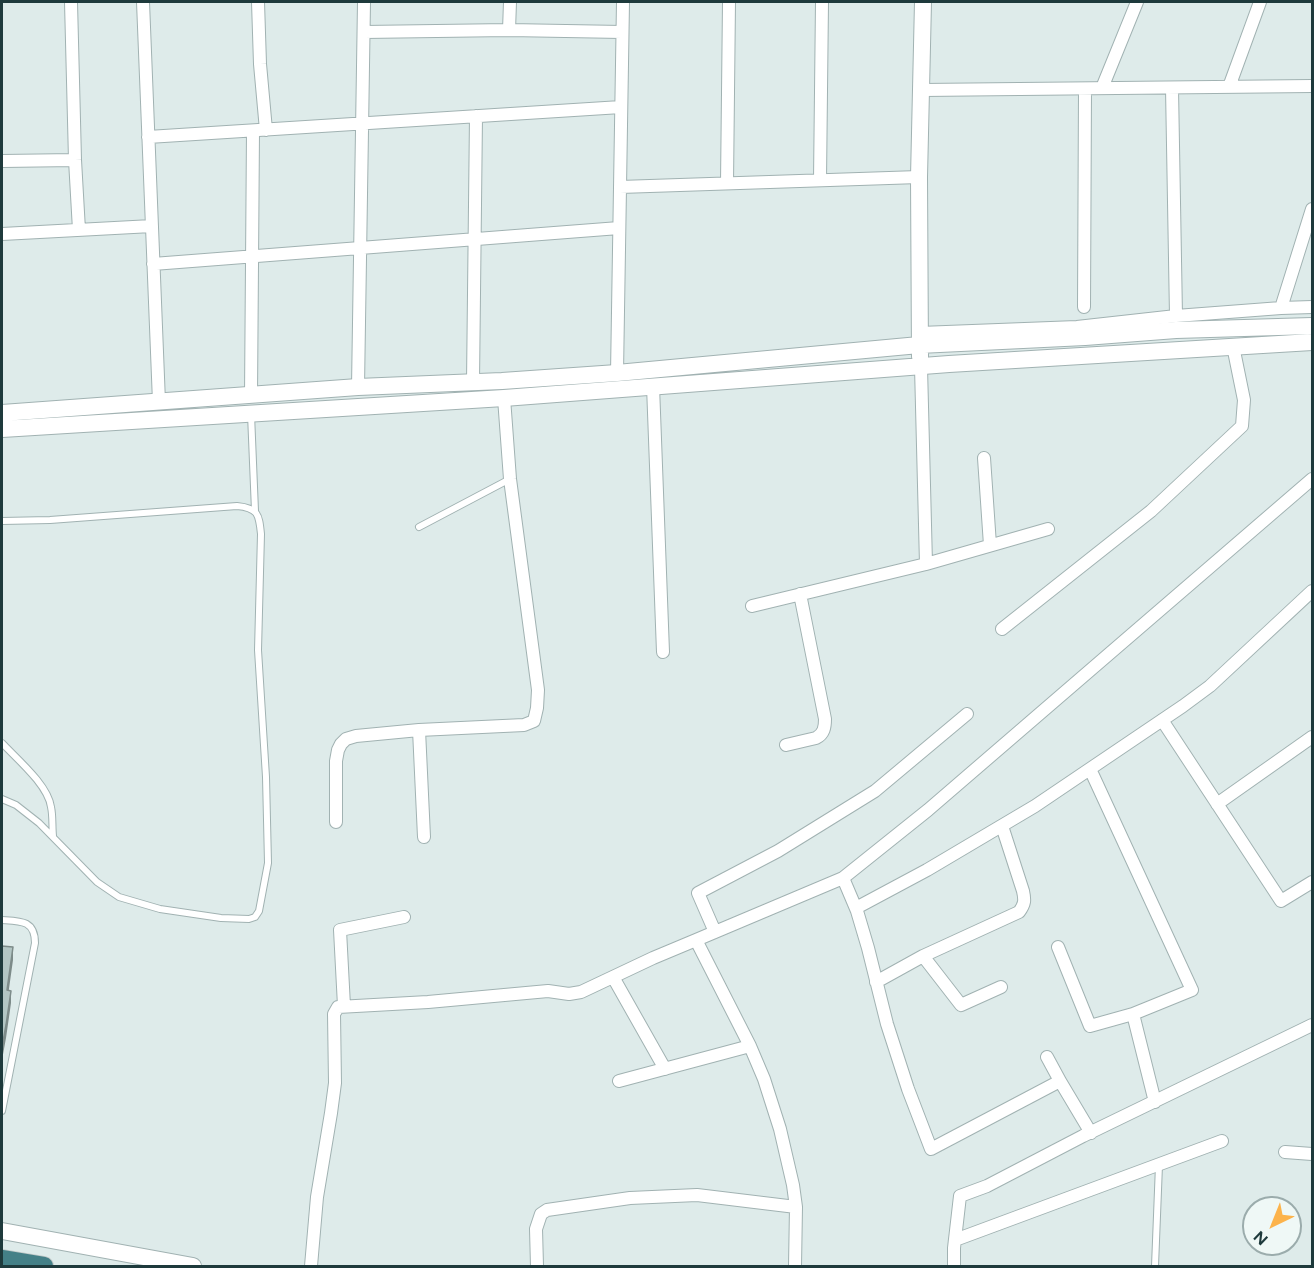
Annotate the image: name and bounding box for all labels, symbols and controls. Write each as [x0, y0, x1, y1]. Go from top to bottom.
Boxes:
north arrow [1242, 1196, 1302, 1256]
text: N [1250, 1227, 1272, 1249]

